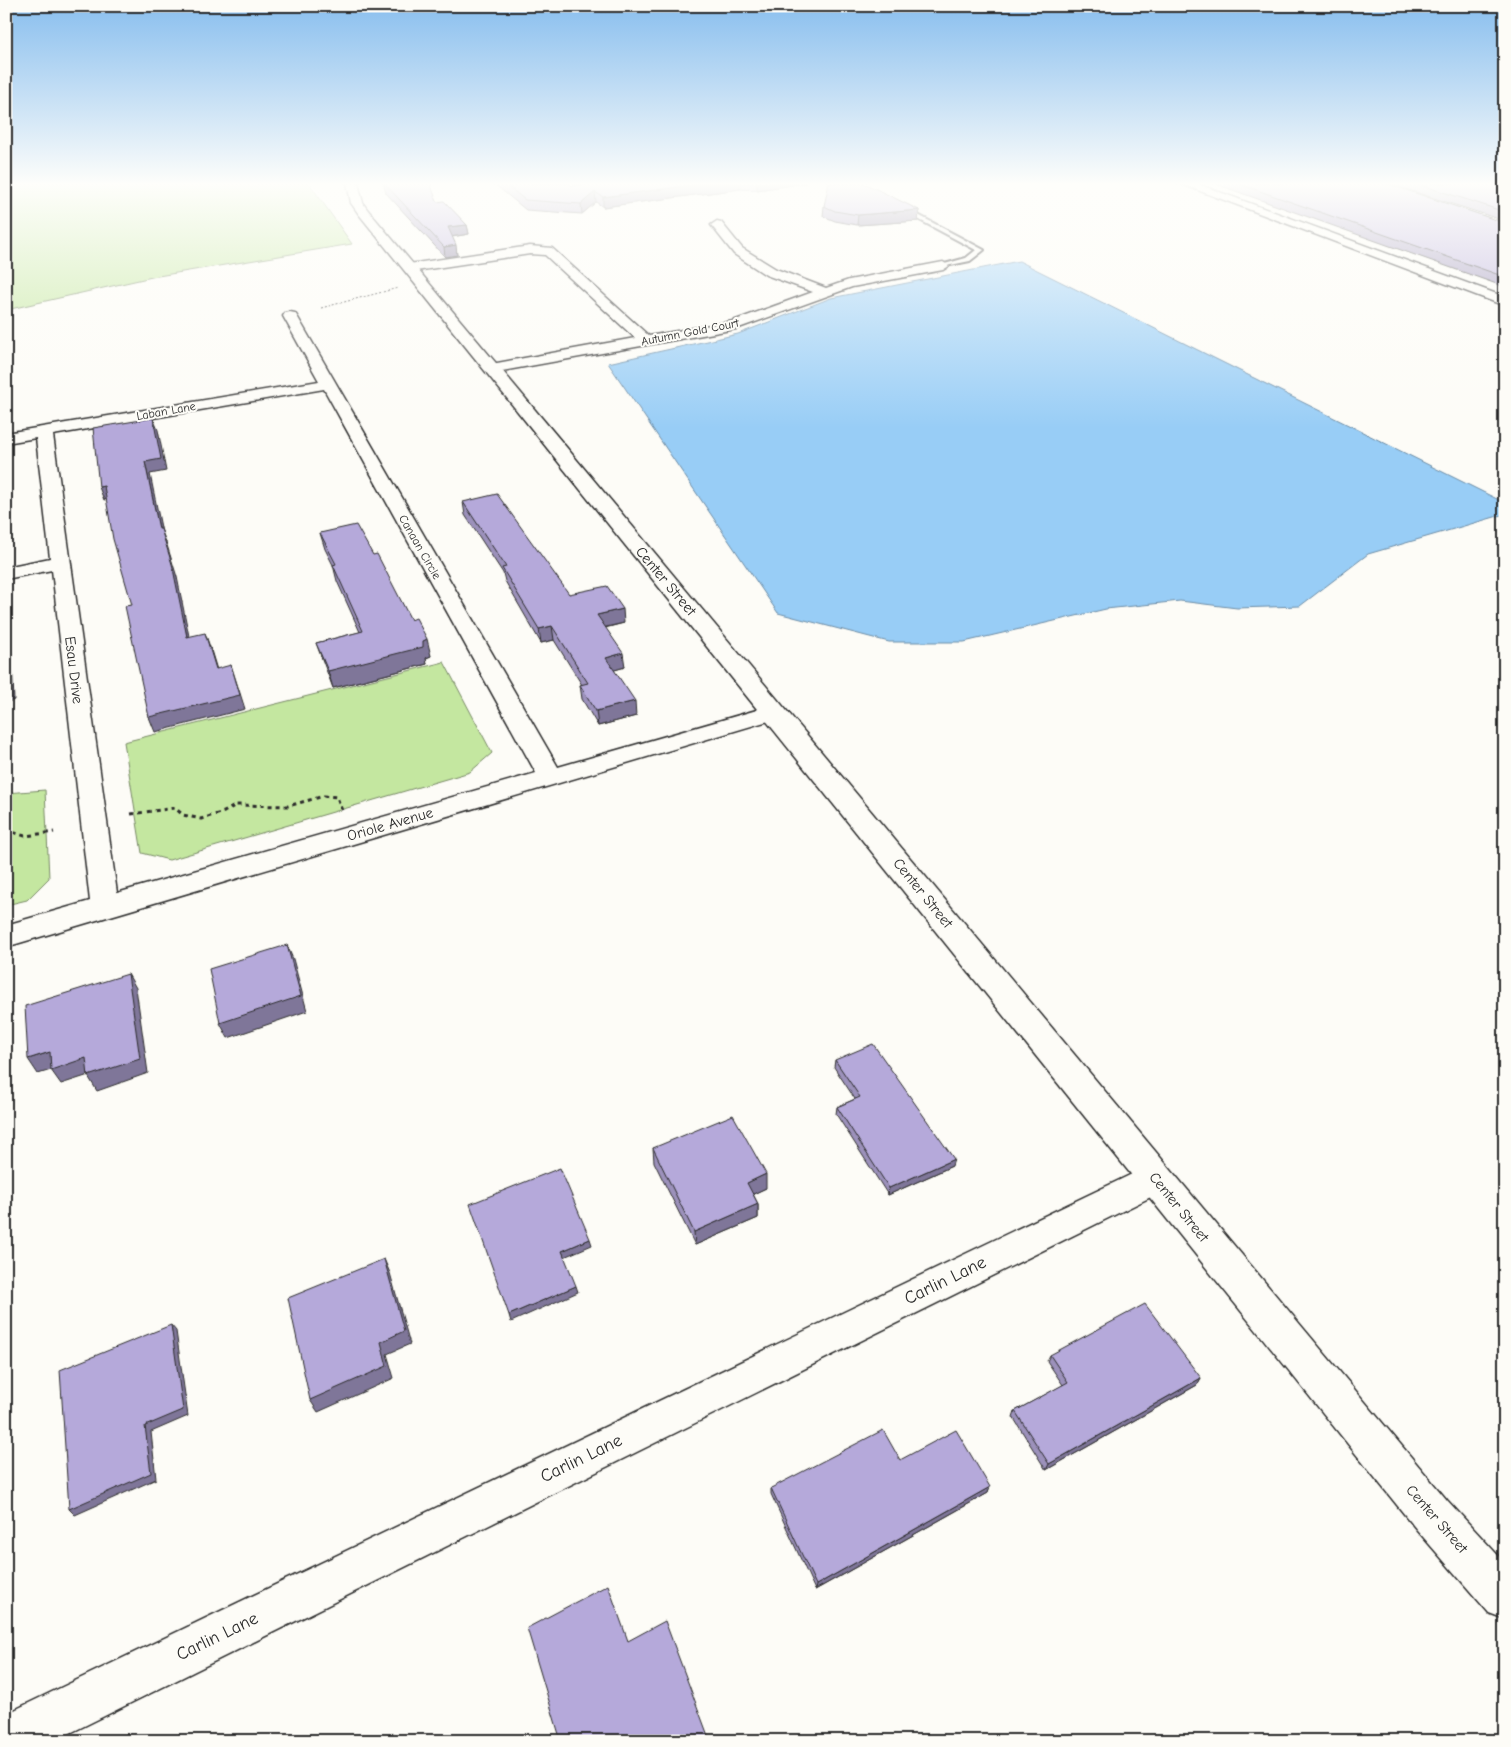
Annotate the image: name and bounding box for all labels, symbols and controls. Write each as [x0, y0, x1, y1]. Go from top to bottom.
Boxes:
street label: Autumn Gold Court [640, 316, 741, 348]
street label: Laban Lane [135, 399, 197, 423]
street label: Canaan Circle [396, 512, 444, 582]
street label: Center Street [632, 543, 701, 620]
street label: Esau Drive [61, 635, 87, 705]
street label: Oriole Avenue [345, 803, 435, 845]
street label: Center Street [889, 854, 957, 932]
street label: Center Street [1145, 1168, 1213, 1246]
street label: Carlin Lane [901, 1252, 990, 1309]
street label: Carlin Lane [537, 1430, 626, 1487]
street label: Center Street [1402, 1481, 1472, 1557]
street label: Carlin Lane [173, 1608, 262, 1665]

